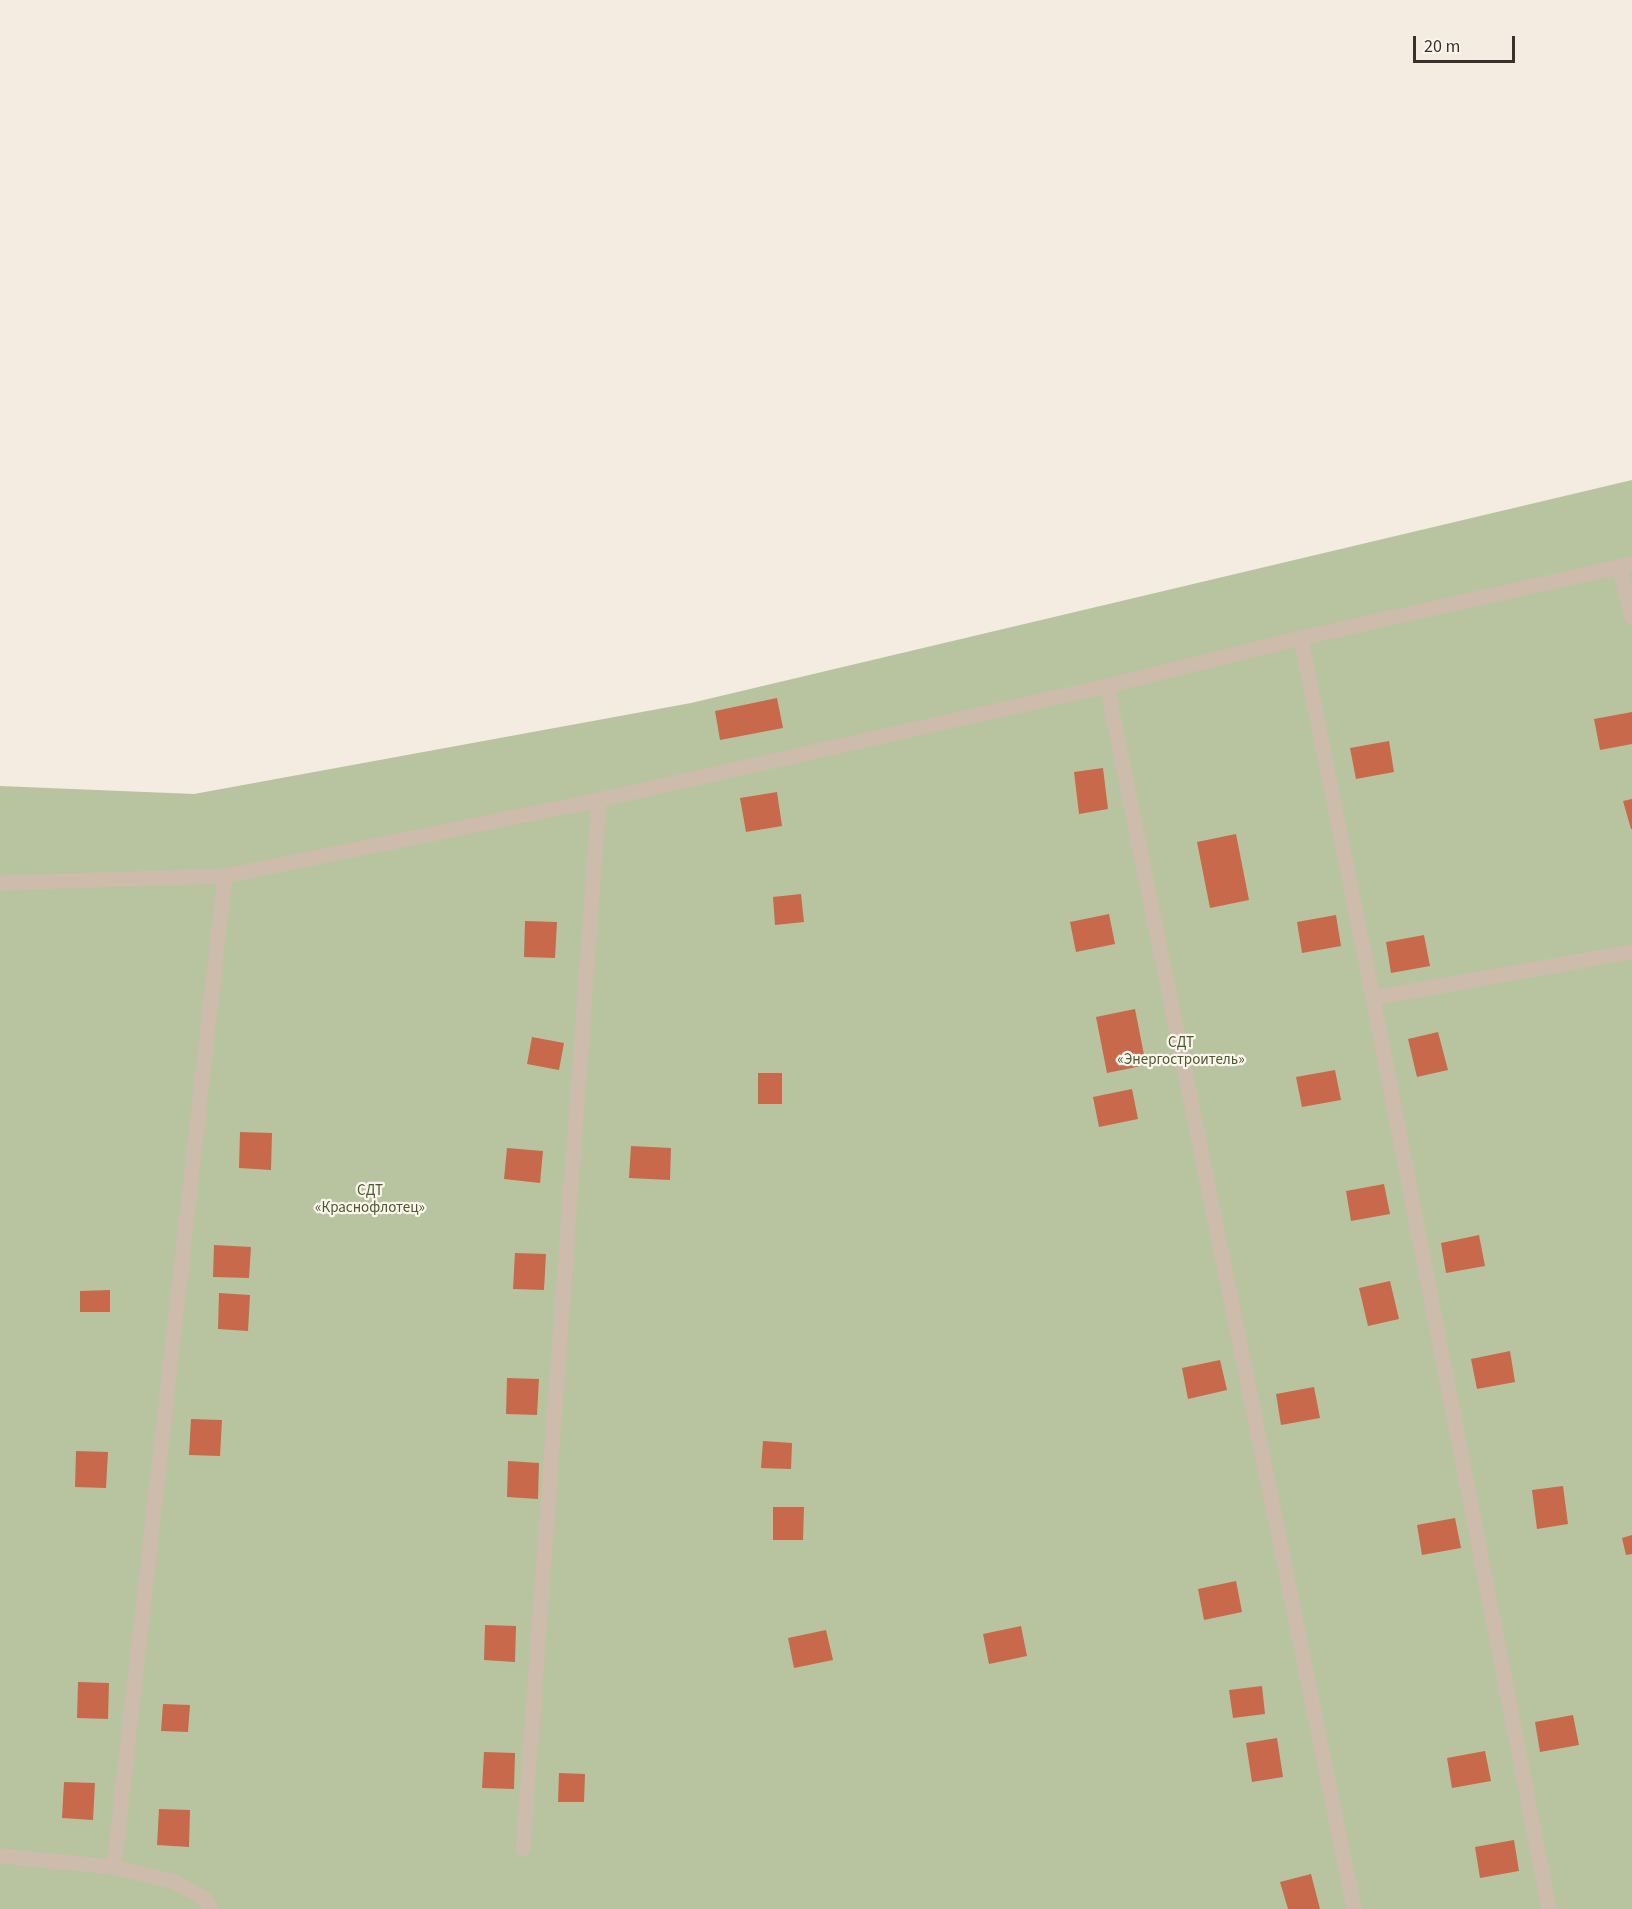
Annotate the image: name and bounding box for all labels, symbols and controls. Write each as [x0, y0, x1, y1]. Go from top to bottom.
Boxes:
scale bar [1416, 24, 1518, 62]
text: 20 m [1424, 34, 1460, 59]
park label: СДТ «Энергостроитель» [1117, 1035, 1245, 1070]
park label: СДТ «Краснофлотец» [315, 1183, 425, 1218]

